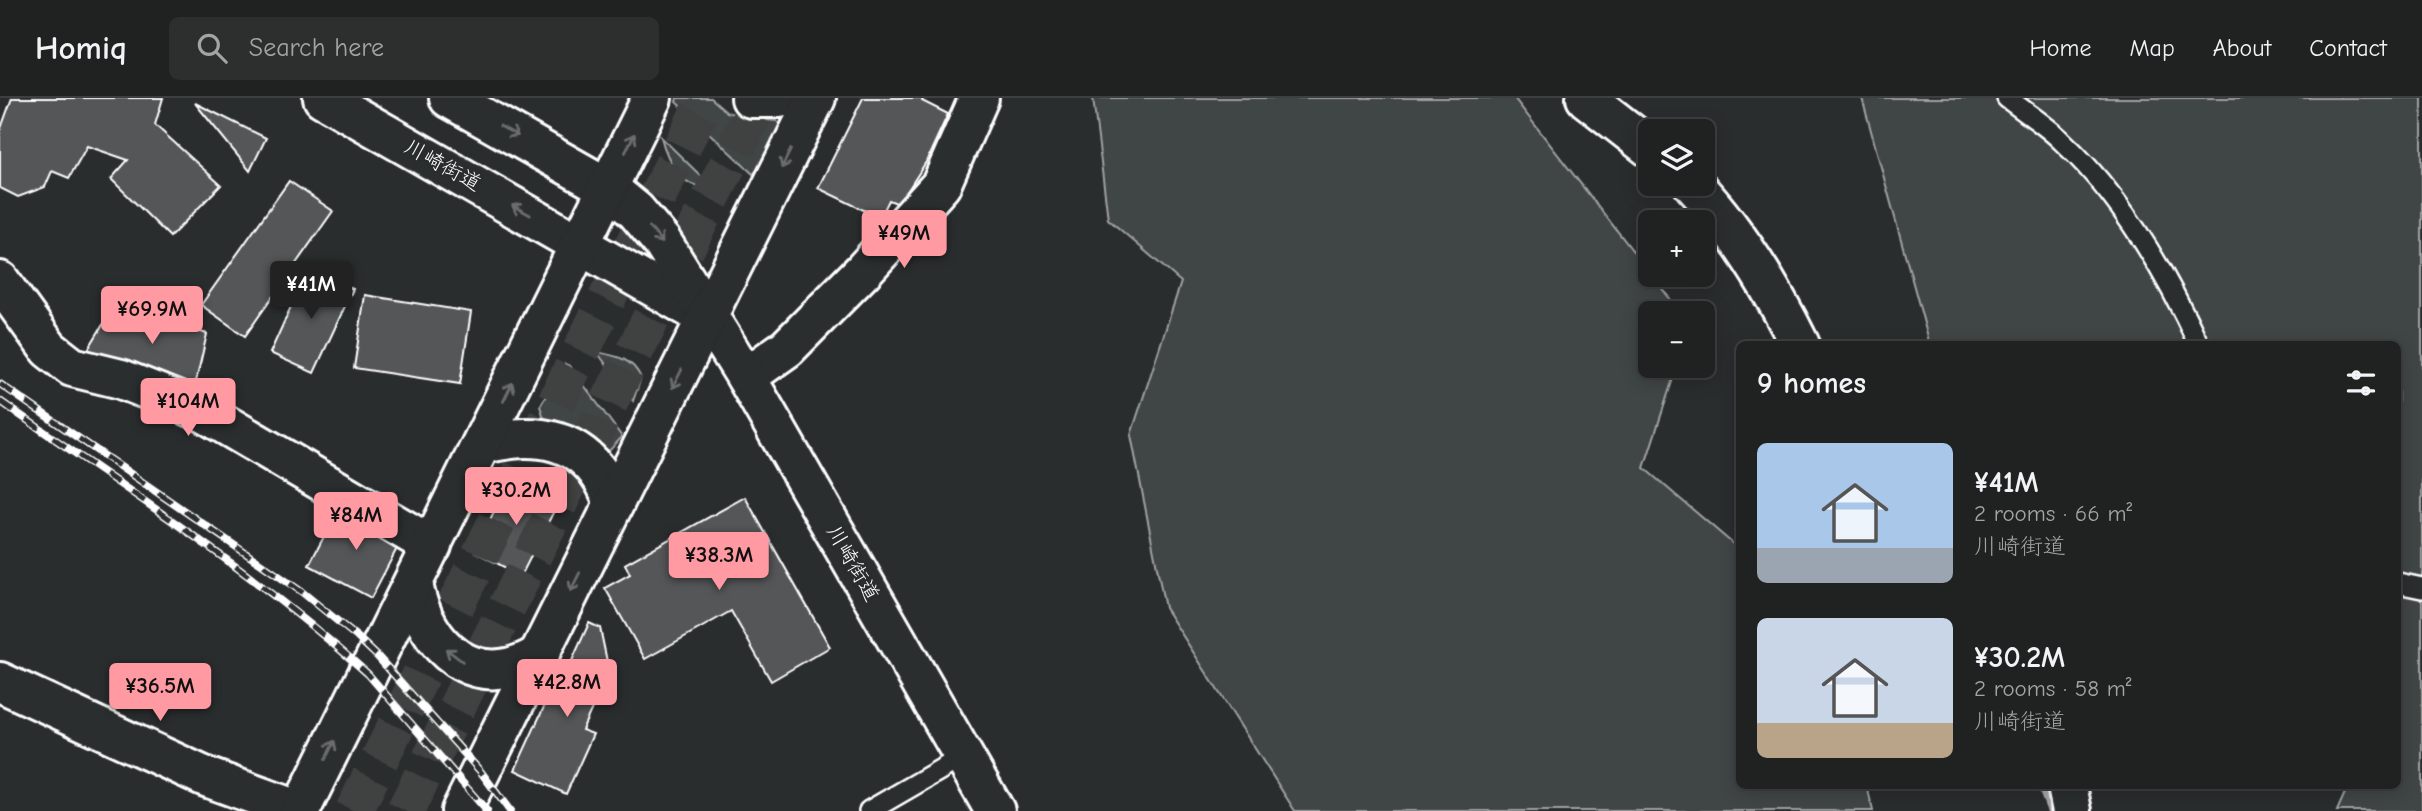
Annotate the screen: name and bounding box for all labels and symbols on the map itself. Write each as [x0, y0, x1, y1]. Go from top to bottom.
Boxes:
one-way arrow [498, 124, 518, 138]
one-way arrow [623, 133, 637, 154]
street label: 川崎街道 [400, 134, 486, 196]
one-way arrow [778, 148, 792, 169]
one-way arrow [511, 203, 532, 216]
pin: ¥49M [863, 211, 945, 270]
one-way arrow [648, 226, 664, 244]
pin: ¥41M [270, 262, 352, 321]
pin: ¥69.9M [95, 286, 209, 346]
one-way arrow [670, 368, 684, 389]
pin: ¥104M [139, 378, 237, 438]
one-way arrow [501, 382, 515, 403]
pin: ¥30.2M [459, 468, 573, 527]
pin: ¥84M [315, 492, 397, 552]
street label: 川崎街道 [822, 521, 884, 605]
pin: ¥38.3M [662, 532, 776, 592]
one-way arrow [568, 571, 582, 592]
one-way arrow [445, 648, 464, 662]
pin: ¥42.8M [510, 660, 624, 719]
pin: ¥36.5M [103, 664, 217, 723]
one-way arrow [324, 740, 338, 761]

